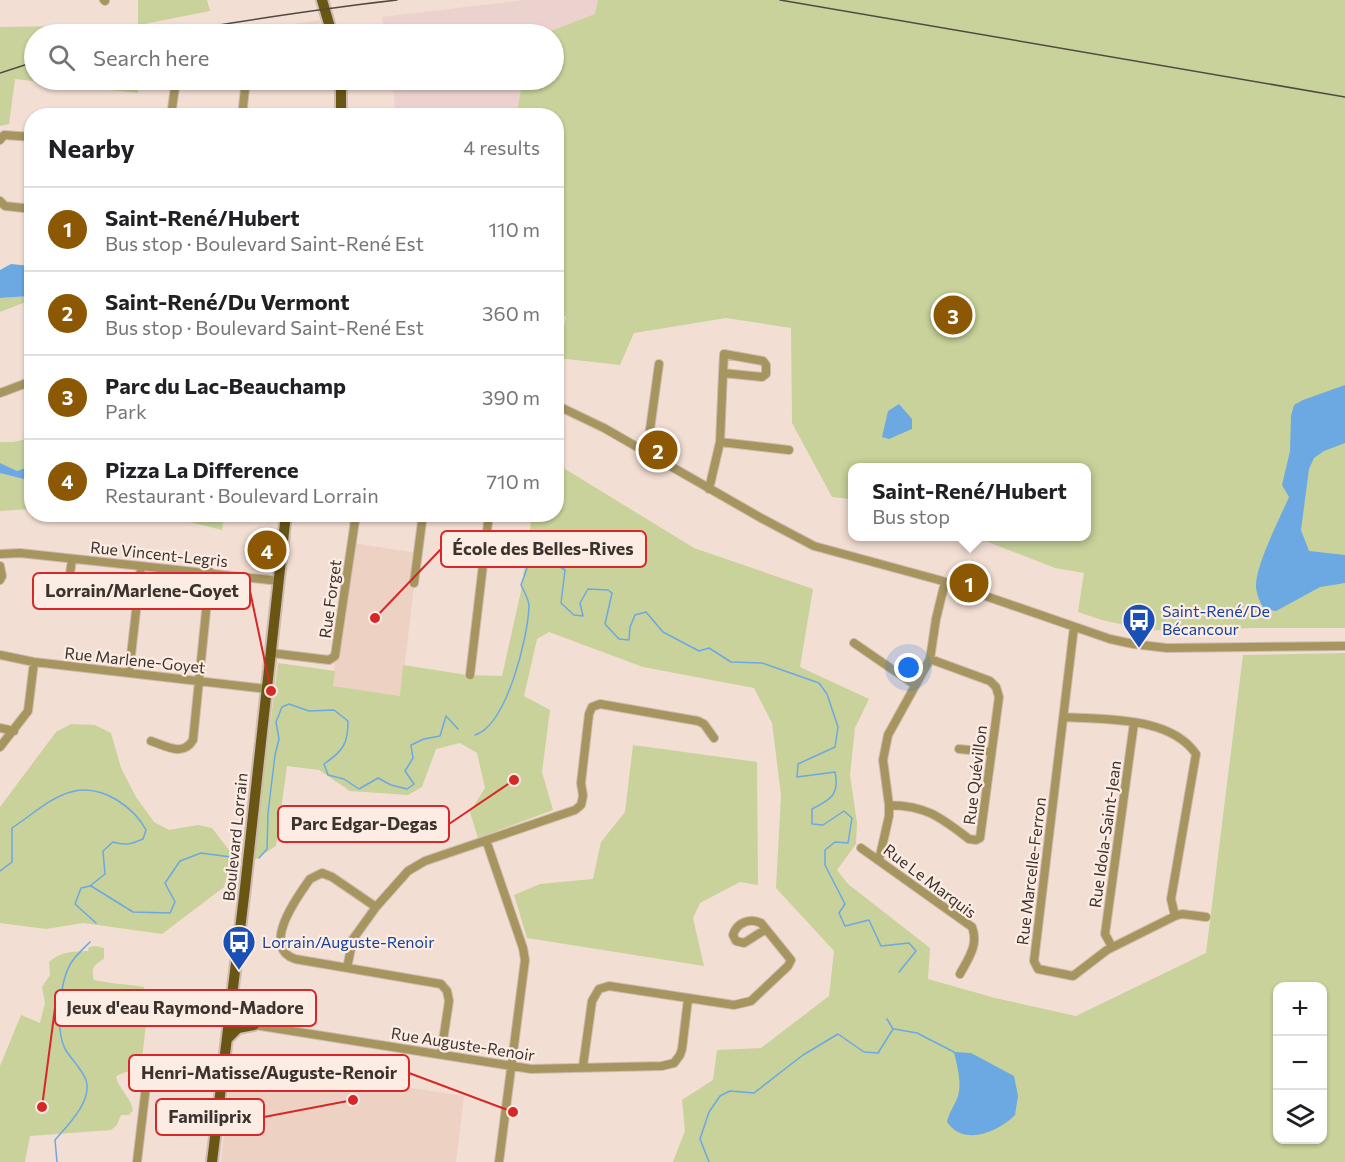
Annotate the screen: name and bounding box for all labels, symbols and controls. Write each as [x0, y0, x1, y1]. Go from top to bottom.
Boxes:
search box [24, 24, 564, 90]
icon: search [45, 41, 78, 74]
text: Search here [93, 44, 209, 71]
text: Nearby [48, 132, 135, 163]
text: 4 results [463, 135, 540, 159]
text: Saint-René/Hubert [105, 204, 300, 231]
text: 1 [63, 217, 72, 241]
text: 110 m [489, 217, 540, 241]
text: Bus stop · Boulevard Saint-René Est [105, 231, 424, 255]
text: Saint-René/Du Vermont [105, 288, 350, 315]
pin: 3 [934, 292, 972, 338]
text: 2 [62, 301, 73, 325]
text: 360 m [482, 301, 540, 325]
text: Bus stop · Boulevard Saint-René Est [105, 315, 424, 339]
text: Parc du Lac-Beauchamp [105, 372, 346, 399]
text: 3 [62, 385, 73, 409]
text: 390 m [482, 385, 540, 409]
text: Park [105, 399, 147, 423]
pin: 2 [638, 428, 678, 472]
text: Pizza La Difference [105, 456, 299, 483]
popup [848, 463, 1091, 541]
text: 4 [61, 469, 74, 493]
text: 710 m [487, 469, 540, 493]
text: Saint-René/Hubert [872, 477, 1067, 504]
text: Restaurant · Boulevard Lorrain [105, 483, 379, 507]
text: Bus stop [872, 504, 950, 528]
pin: 4 [248, 528, 286, 572]
callout: École des Belles-Rives [441, 531, 646, 567]
street label: Rue Vincent-Legris [89, 537, 229, 570]
text: École des Belles-Rives [452, 537, 634, 559]
street label: Rue Forget [315, 558, 344, 639]
pin: 1 [950, 560, 988, 606]
callout: Lorrain/Marlene-Goyet [33, 573, 250, 609]
text: Lorrain/Marlene-Goyet [45, 579, 239, 601]
place label: Saint-René/De Bécancour [1162, 601, 1270, 638]
bus stop icon: Saint-René/De Bécancour [1121, 602, 1157, 649]
street label: Rue Marlene-Goyet [64, 643, 207, 676]
your location [894, 653, 923, 682]
street label: Rue Quévillon [959, 724, 990, 826]
street label: Rue Idola-Saint-Jean [1085, 759, 1124, 909]
street label: Boulevard Lorrain [218, 772, 251, 902]
street label: Rue Marcelle-Ferron [1012, 796, 1049, 946]
callout: Parc Edgar-Degas [278, 806, 449, 842]
text: Parc Edgar-Degas [291, 812, 437, 834]
street label: Rue Le Marquis [880, 840, 980, 922]
bus stop icon: Lorrain/Auguste-Renoir [221, 924, 257, 971]
place label: Lorrain/Auguste-Renoir [262, 932, 435, 951]
map controls [1273, 982, 1327, 1144]
button: + [1273, 982, 1327, 1036]
callout: Jeux d'eau Raymond-Madore [55, 990, 316, 1026]
text: Jeux d'eau Raymond-Madore [66, 996, 304, 1018]
street label: Rue Auguste-Renoir [390, 1023, 537, 1064]
button: − [1273, 1036, 1327, 1090]
callout: Henri-Matisse/Auguste-Renoir [129, 1055, 409, 1091]
text: Henri-Matisse/Auguste-Renoir [141, 1061, 398, 1083]
button: layers [1273, 1090, 1327, 1144]
callout: Familiprix [156, 1099, 264, 1135]
text: Familiprix [168, 1105, 252, 1127]

